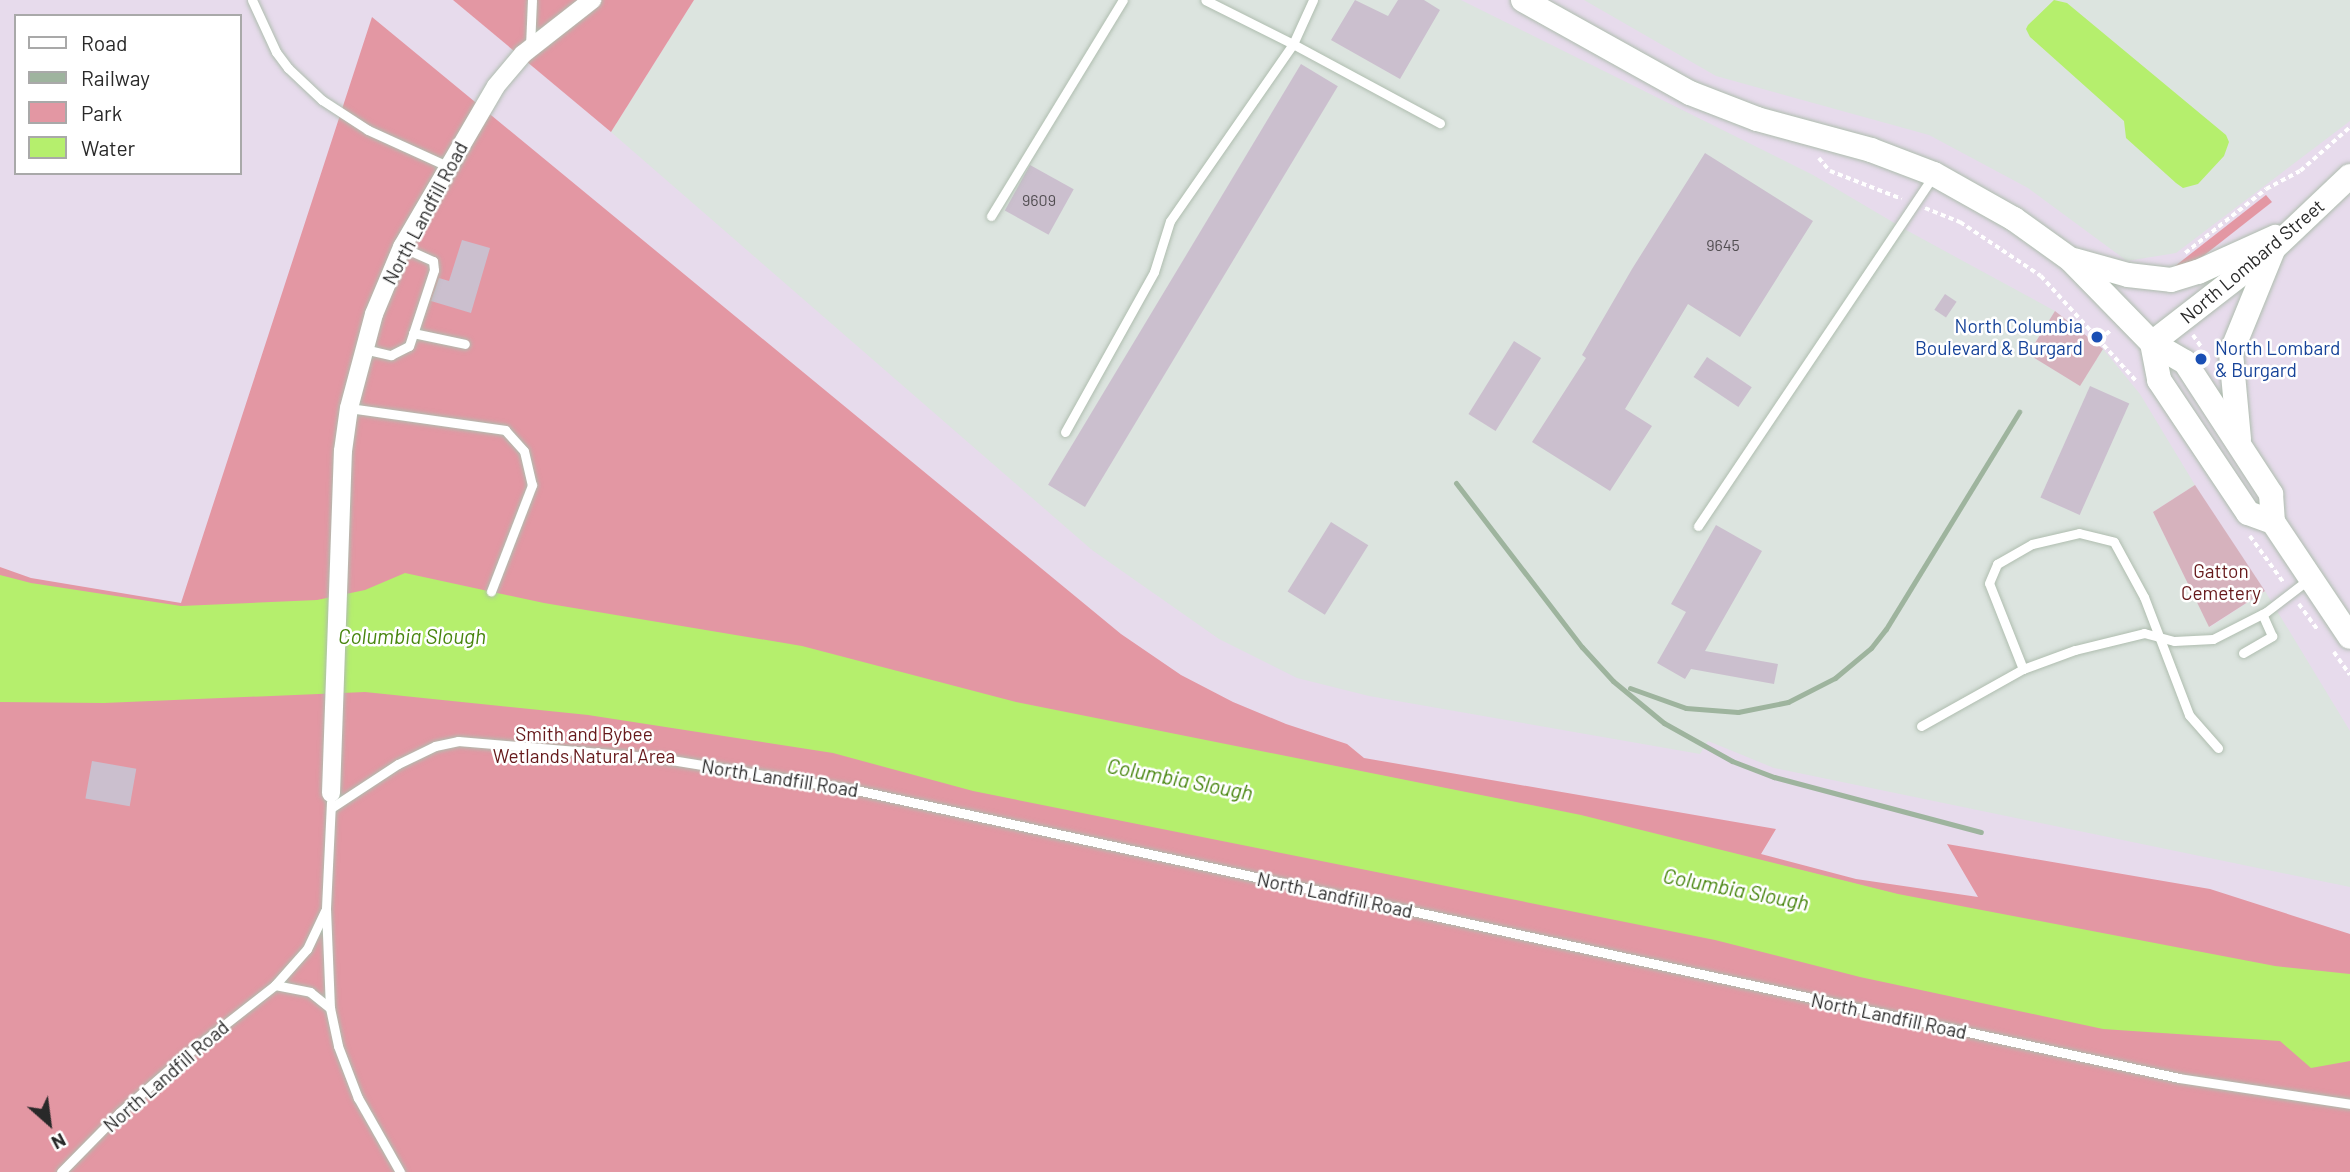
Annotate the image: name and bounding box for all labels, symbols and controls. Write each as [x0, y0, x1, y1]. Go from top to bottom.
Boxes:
legend [14, 14, 242, 175]
text: Road [81, 30, 127, 55]
text: Railway [81, 65, 150, 90]
text: Park [81, 100, 122, 125]
text: Water [81, 135, 135, 160]
street label: North Landfill Road [378, 138, 472, 288]
house number: 9609 [1022, 190, 1056, 210]
street label: North Lombard Street [2175, 194, 2329, 328]
house number: 9645 [1706, 235, 1740, 255]
place label: North Columbia Boulevard & Burgard [1915, 315, 2083, 359]
marker: North Columbia Boulevard & Burgard [2089, 329, 2105, 345]
place label: North Lombard & Burgard [2215, 337, 2340, 381]
marker: North Lombard & Burgard [2193, 351, 2209, 367]
park label: Gatton Cemetery [2181, 560, 2261, 604]
water label: Columbia Slough [338, 623, 486, 649]
park label: Smith and Bybee Wetlands Natural Area [493, 723, 675, 767]
water label: Columbia Slough [1105, 753, 1255, 805]
street label: North Landfill Road [700, 754, 860, 802]
water label: Columbia Slough [1661, 863, 1811, 915]
street label: North Landfill Road [1255, 867, 1415, 923]
street label: North Landfill Road [1809, 988, 1969, 1044]
street label: North Landfill Road [99, 1015, 233, 1137]
north arrow [14, 1088, 84, 1158]
text: N [48, 1129, 70, 1155]

